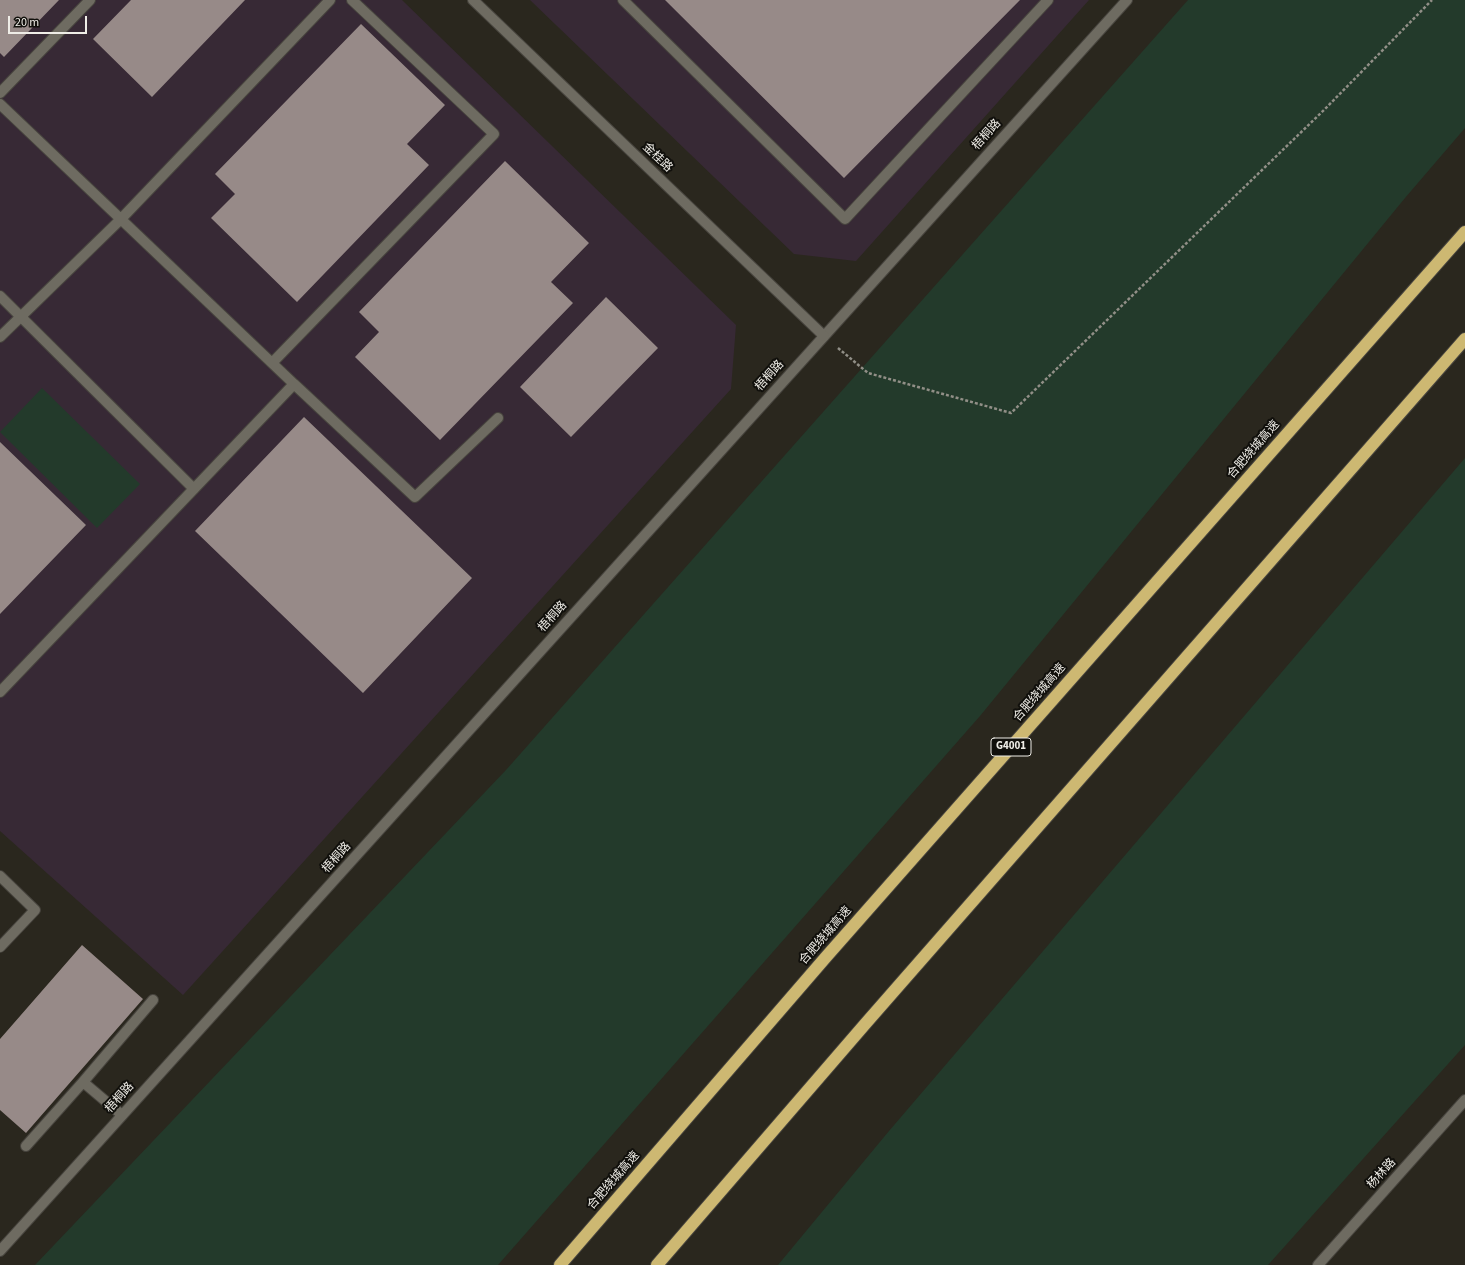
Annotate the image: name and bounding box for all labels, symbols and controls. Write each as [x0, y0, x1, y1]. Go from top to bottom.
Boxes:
scale bar [10, 8, 89, 34]
text: 20 m [15, 14, 39, 31]
street label: 梧桐路 [970, 117, 1004, 153]
street label: 金桂路 [639, 140, 675, 176]
street label: 梧桐路 [753, 358, 787, 394]
street label: 合肥绕城高速 [1225, 418, 1283, 482]
street label: 梧桐路 [536, 599, 570, 635]
street label: 合肥绕城高速 [1011, 661, 1069, 725]
road number: G4001 [991, 738, 1031, 756]
street label: 梧桐路 [320, 840, 354, 876]
street label: 合肥绕城高速 [797, 904, 855, 968]
street label: 梧桐路 [103, 1080, 137, 1116]
street label: 合肥绕城高速 [585, 1149, 643, 1213]
street label: 杨林路 [1365, 1156, 1399, 1192]

